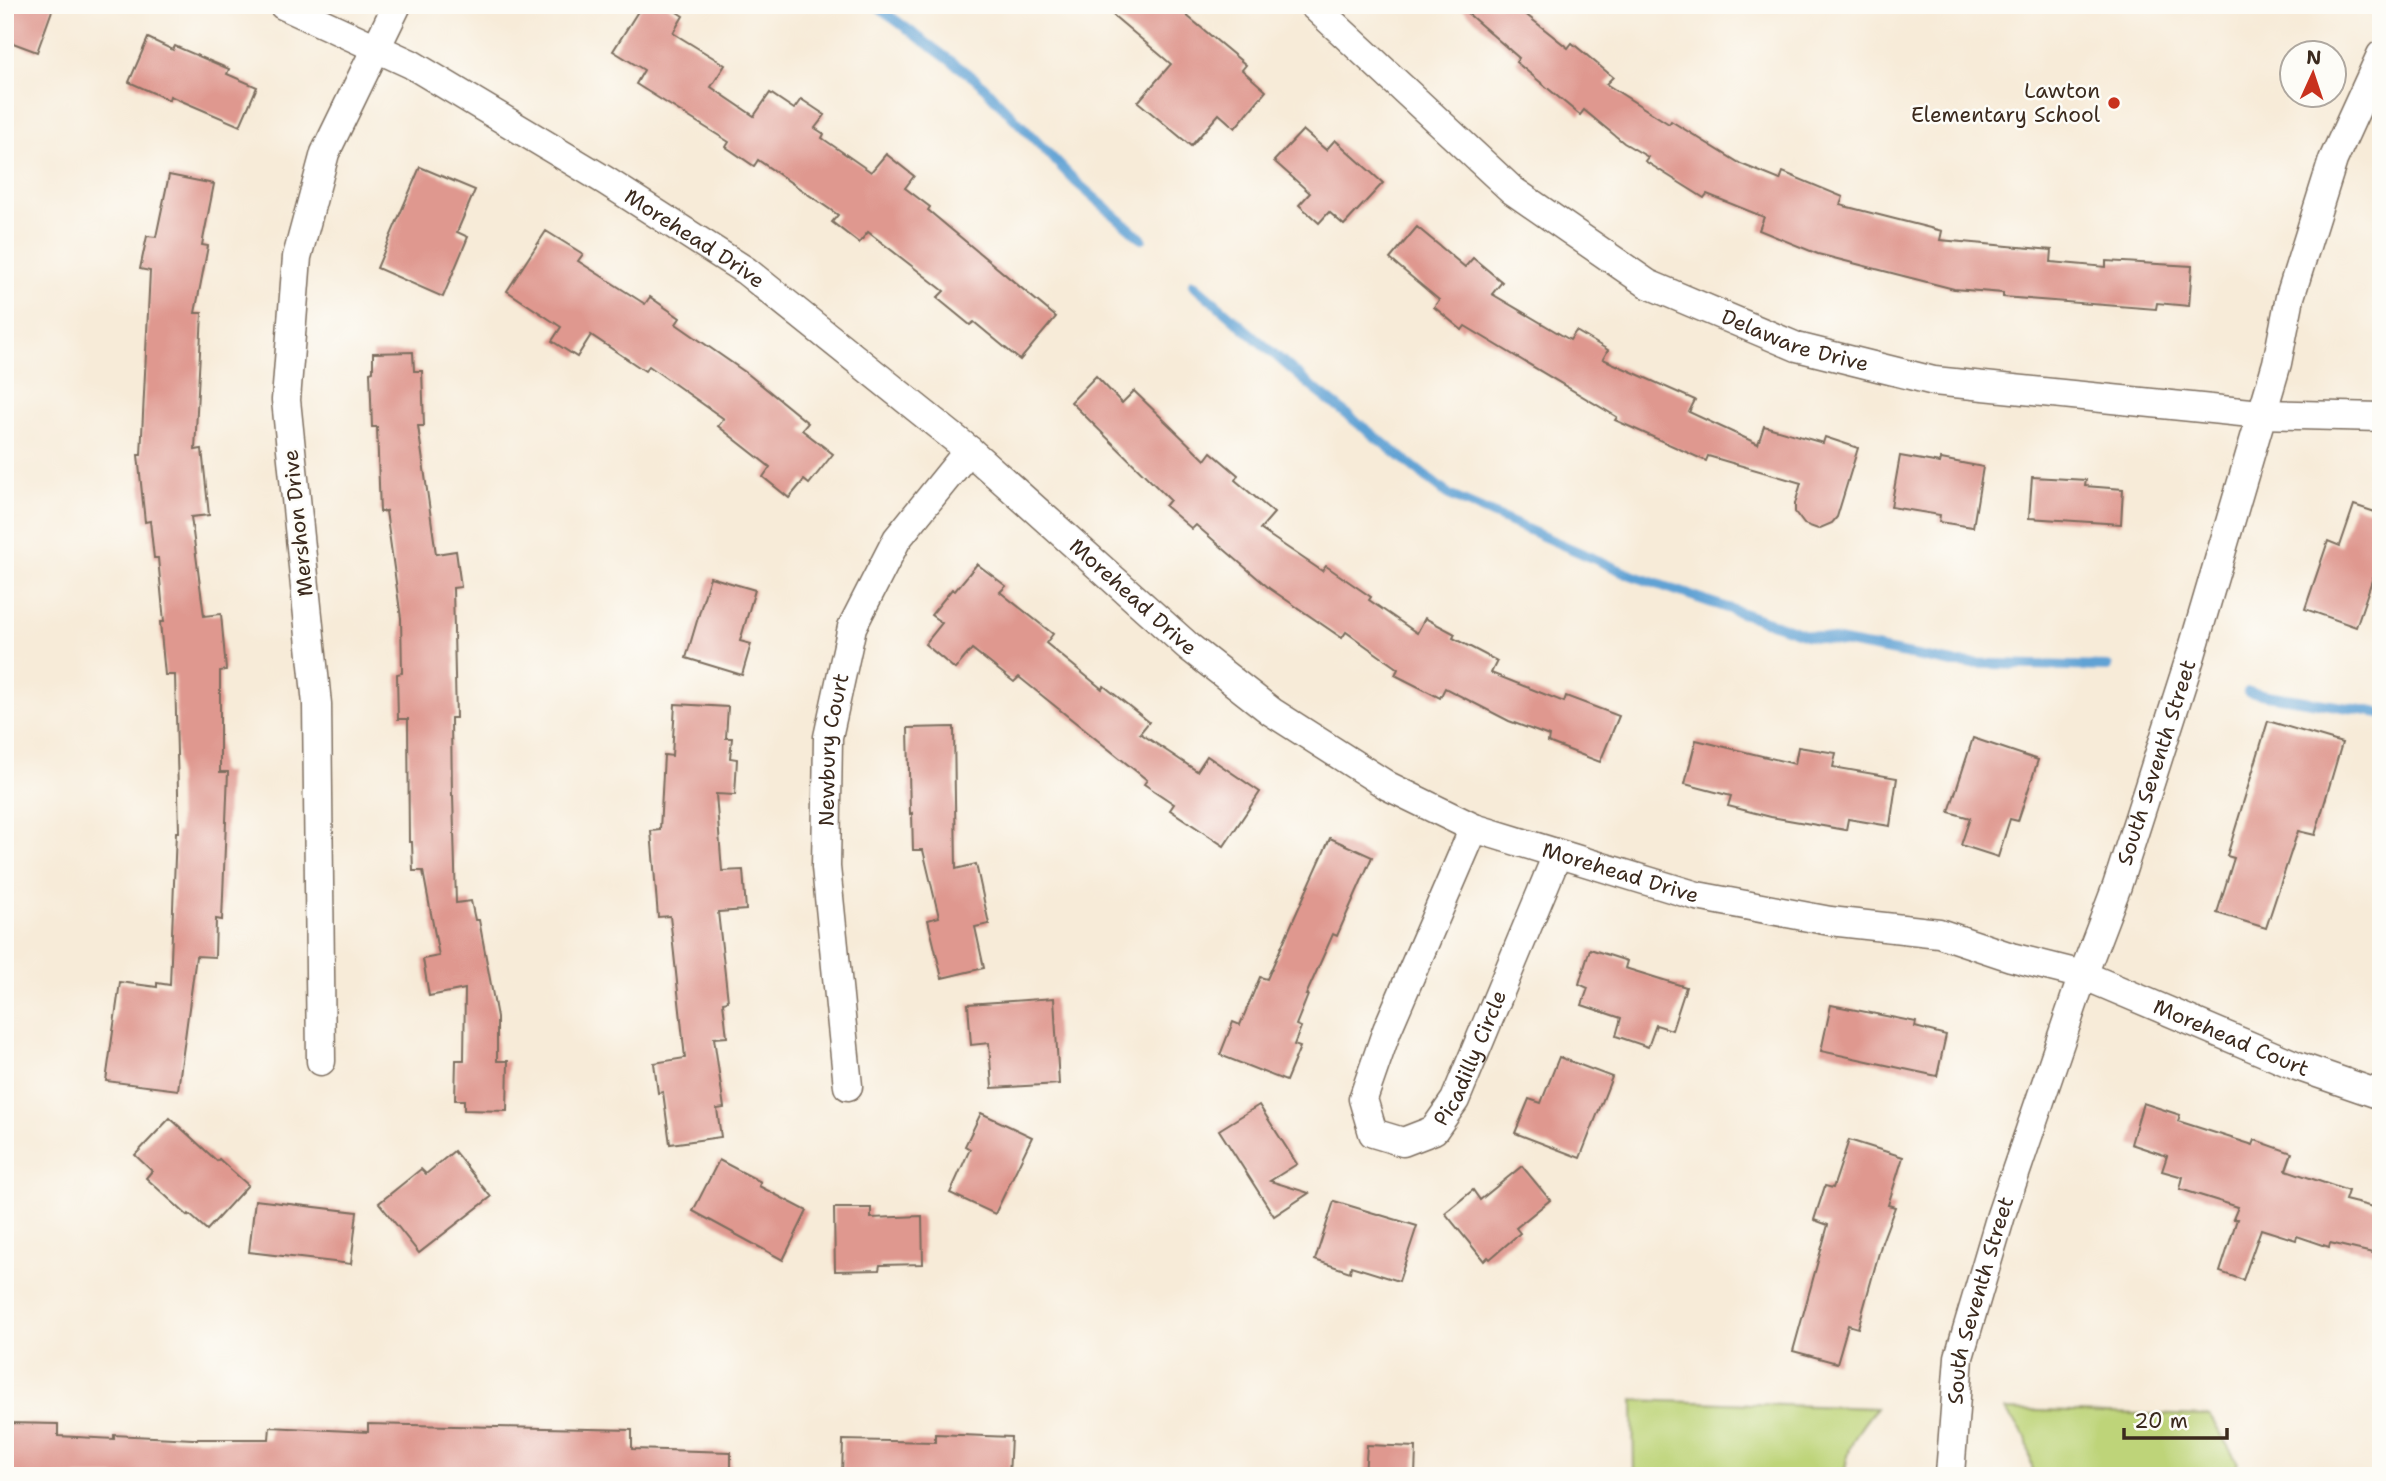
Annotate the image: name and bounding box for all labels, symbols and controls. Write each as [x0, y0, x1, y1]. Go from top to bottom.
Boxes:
north arrow [2278, 38, 2348, 108]
text: N [2306, 45, 2322, 70]
place label: Lawton Elementary School [1911, 77, 2101, 129]
marker: Lawton Elementary School [2106, 95, 2122, 111]
street label: Morehead Drive [619, 182, 771, 295]
street label: Delaware Drive [1717, 303, 1871, 378]
street label: Mershon Drive [276, 448, 320, 598]
street label: Morehead Drive [1063, 532, 1202, 662]
street label: South Seventh Street [2111, 656, 2203, 869]
street label: Newbury Court [813, 670, 856, 826]
street label: Morehead Drive [1539, 836, 1702, 910]
street label: Picadilly Circle [1427, 986, 1513, 1132]
street label: Morehead Court [2149, 993, 2313, 1083]
street label: South Seventh Street [1941, 1193, 2020, 1406]
scale bar [2124, 1397, 2227, 1441]
text: 20 m [2134, 1407, 2188, 1435]

